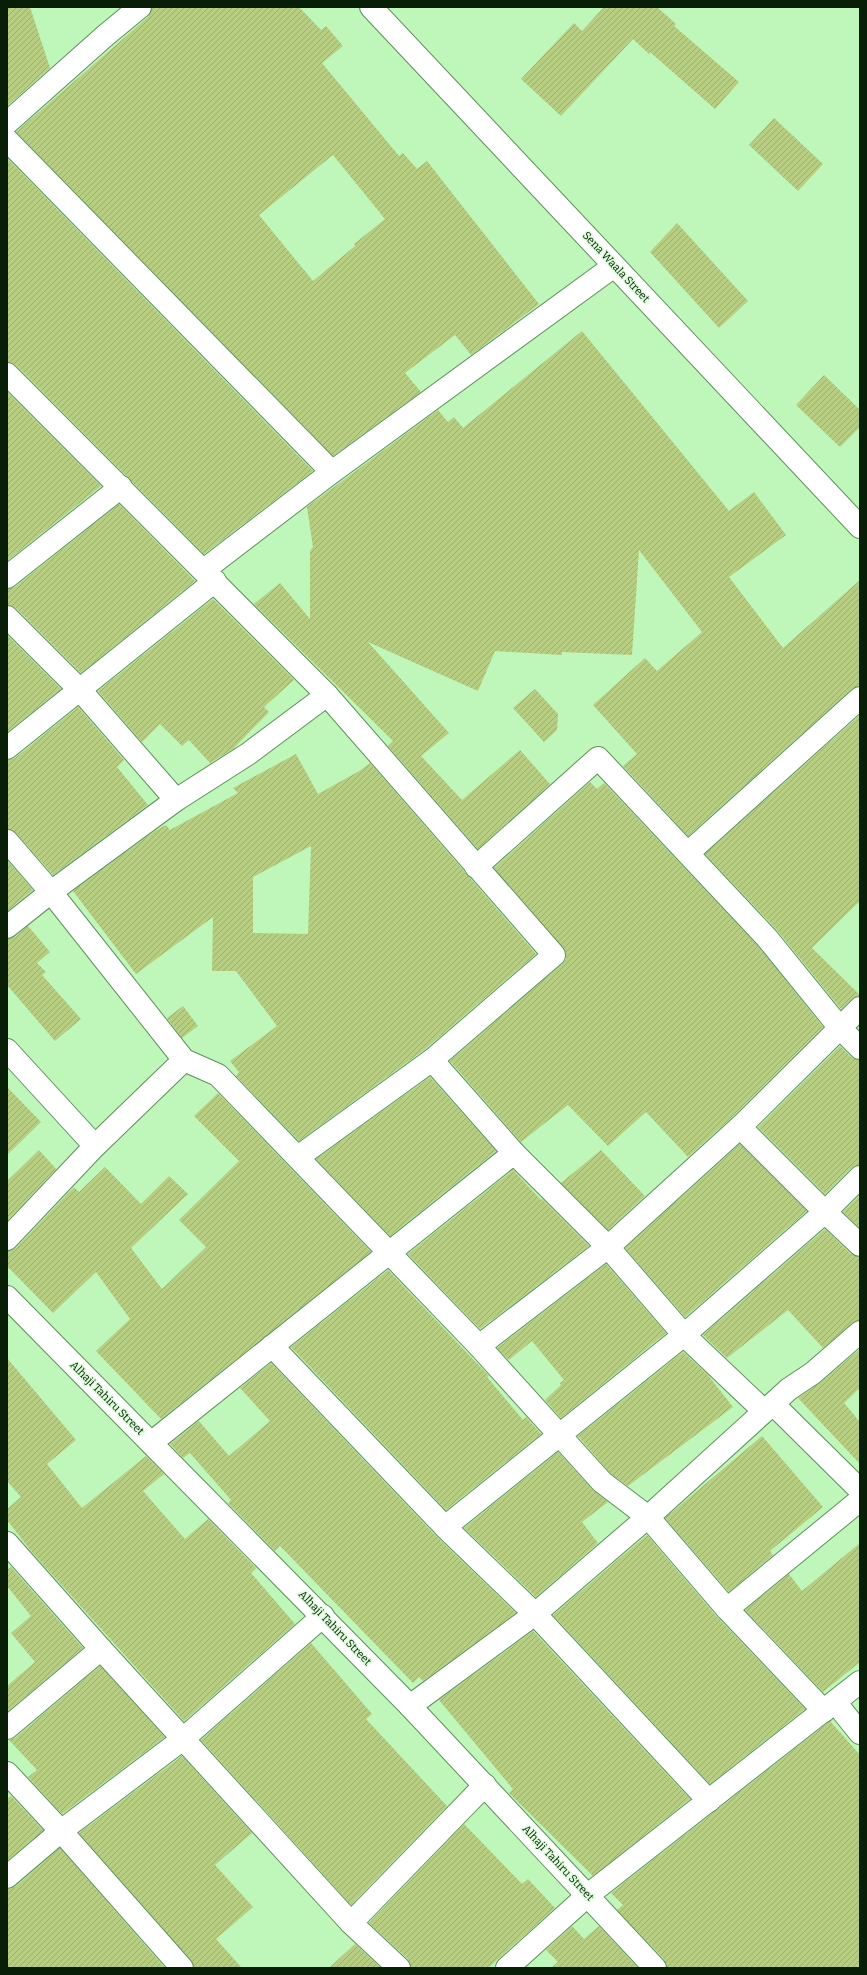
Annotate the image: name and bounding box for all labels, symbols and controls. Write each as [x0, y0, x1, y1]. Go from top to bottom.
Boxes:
street label: Sena Waala Street [580, 229, 652, 305]
street label: Alhaji Tahiru Street [67, 1358, 147, 1438]
street label: Alhaji Tahiru Street [296, 1588, 374, 1668]
street label: Alhaji Tahiru Street [519, 1822, 597, 1904]

